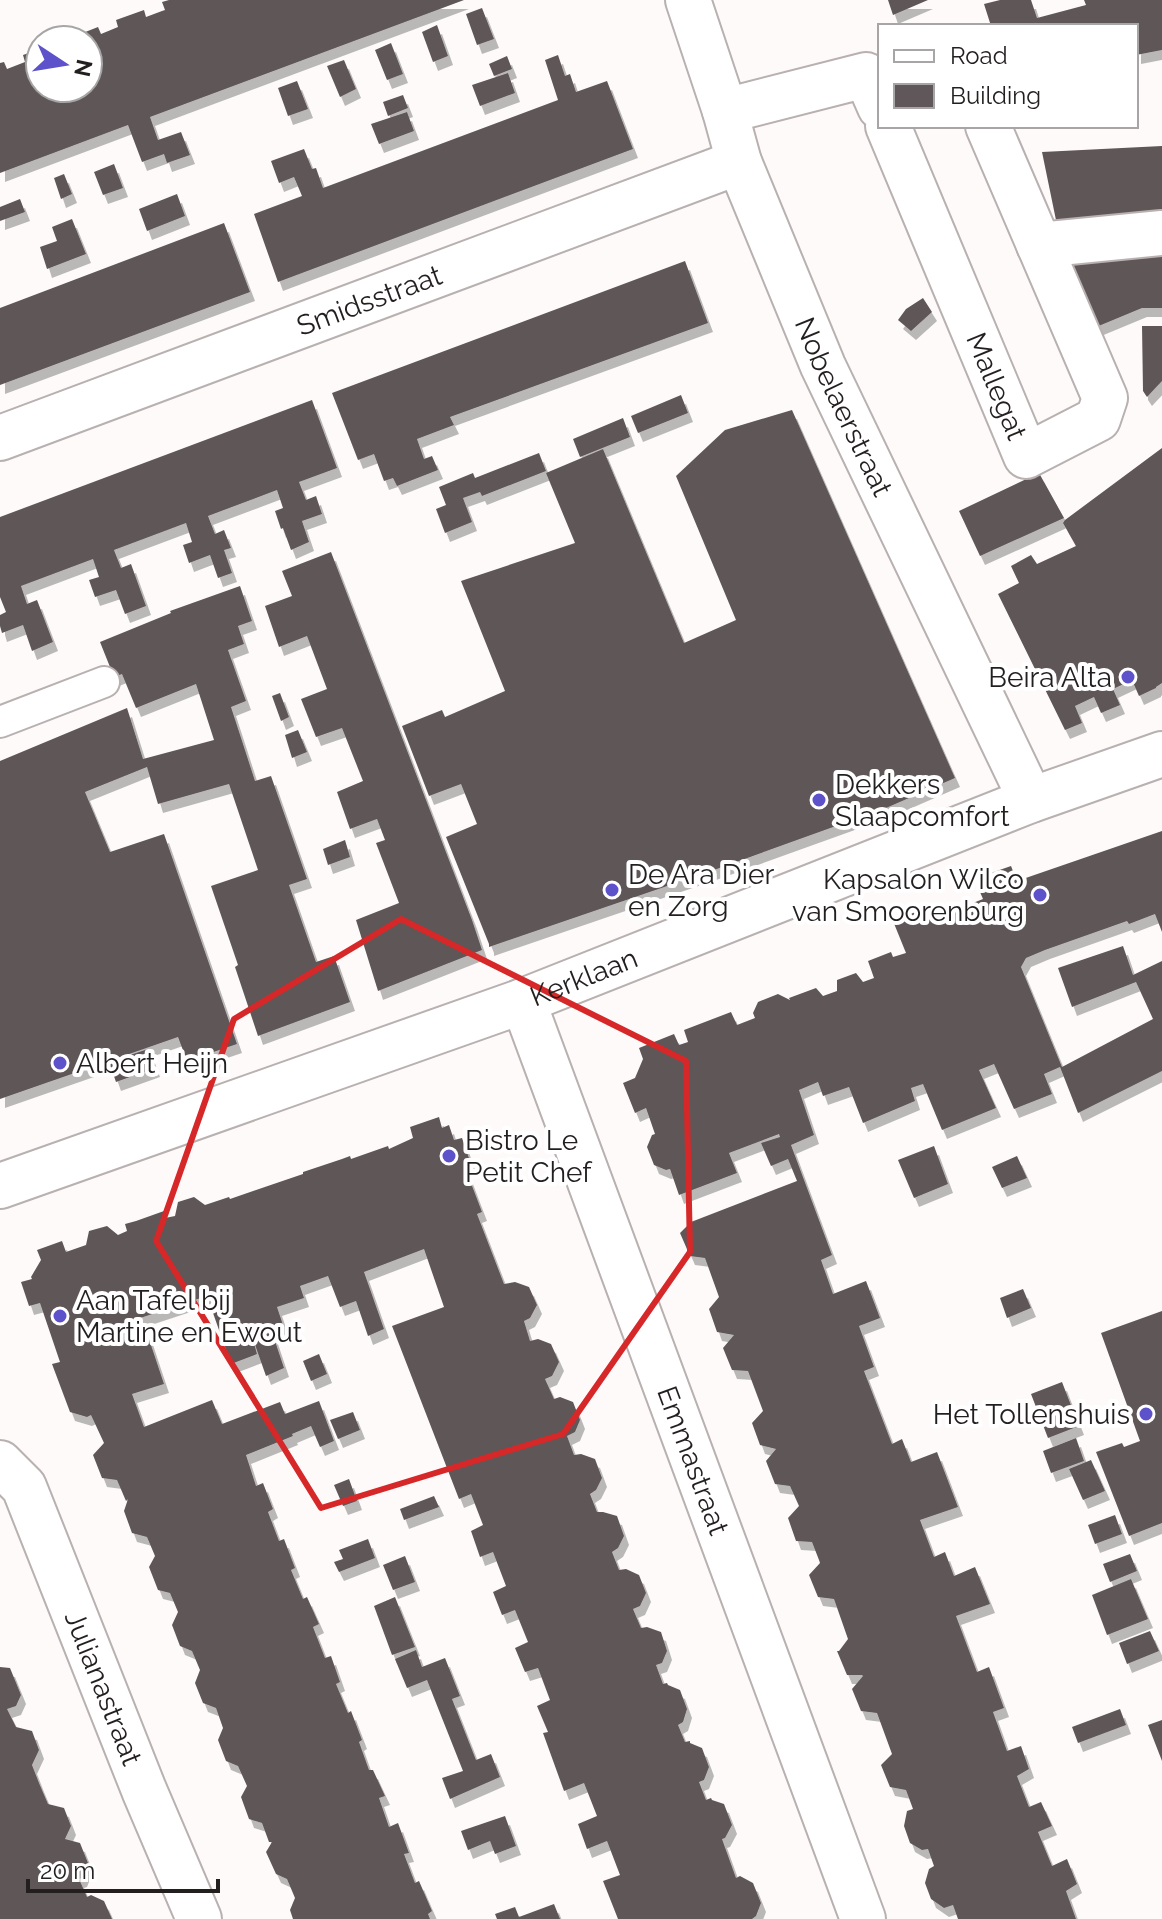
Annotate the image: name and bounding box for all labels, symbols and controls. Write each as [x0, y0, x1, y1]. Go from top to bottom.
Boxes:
north arrow [24, 24, 104, 104]
legend [878, 24, 1138, 128]
text: Road [950, 41, 1008, 70]
text: N [69, 57, 98, 79]
text: Building [950, 81, 1041, 110]
street label: Smidsstraat [292, 258, 447, 342]
street label: Nobelaerstraat [788, 312, 900, 502]
street label: Mallegat [960, 328, 1034, 445]
place label: Beira Alta [988, 661, 1112, 694]
marker: Beira Alta [1119, 668, 1137, 686]
place label: Dekkers Slaapcomfort [835, 768, 1010, 833]
marker: Dekkers Slaapcomfort [810, 791, 828, 809]
place label: De Ara Dier en Zorg [628, 858, 774, 923]
place label: Kapsalon Wilco van Smoorenburg [792, 863, 1024, 928]
marker: De Ara Dier en Zorg [603, 881, 621, 899]
marker: Kapsalon Wilco van Smoorenburg [1031, 886, 1049, 904]
street label: Kerklaan [525, 941, 642, 1013]
place label: Albert Heijn [76, 1047, 228, 1080]
marker: Albert Heijn [51, 1054, 69, 1072]
place label: Bistro Le Petit Chef [465, 1124, 593, 1189]
marker: Bistro Le Petit Chef [440, 1147, 458, 1165]
place label: Aan Tafel bij Martine en Ewout [76, 1284, 303, 1349]
marker: Aan Tafel bij Martine en Ewout [51, 1307, 69, 1325]
street label: Emmastraat [651, 1382, 736, 1540]
place label: Het Tollenshuis [933, 1398, 1130, 1431]
marker: Het Tollenshuis [1137, 1405, 1155, 1423]
street label: Julianastraat [58, 1606, 149, 1770]
scale bar [28, 1843, 218, 1893]
text: 20 m [40, 1856, 95, 1885]

